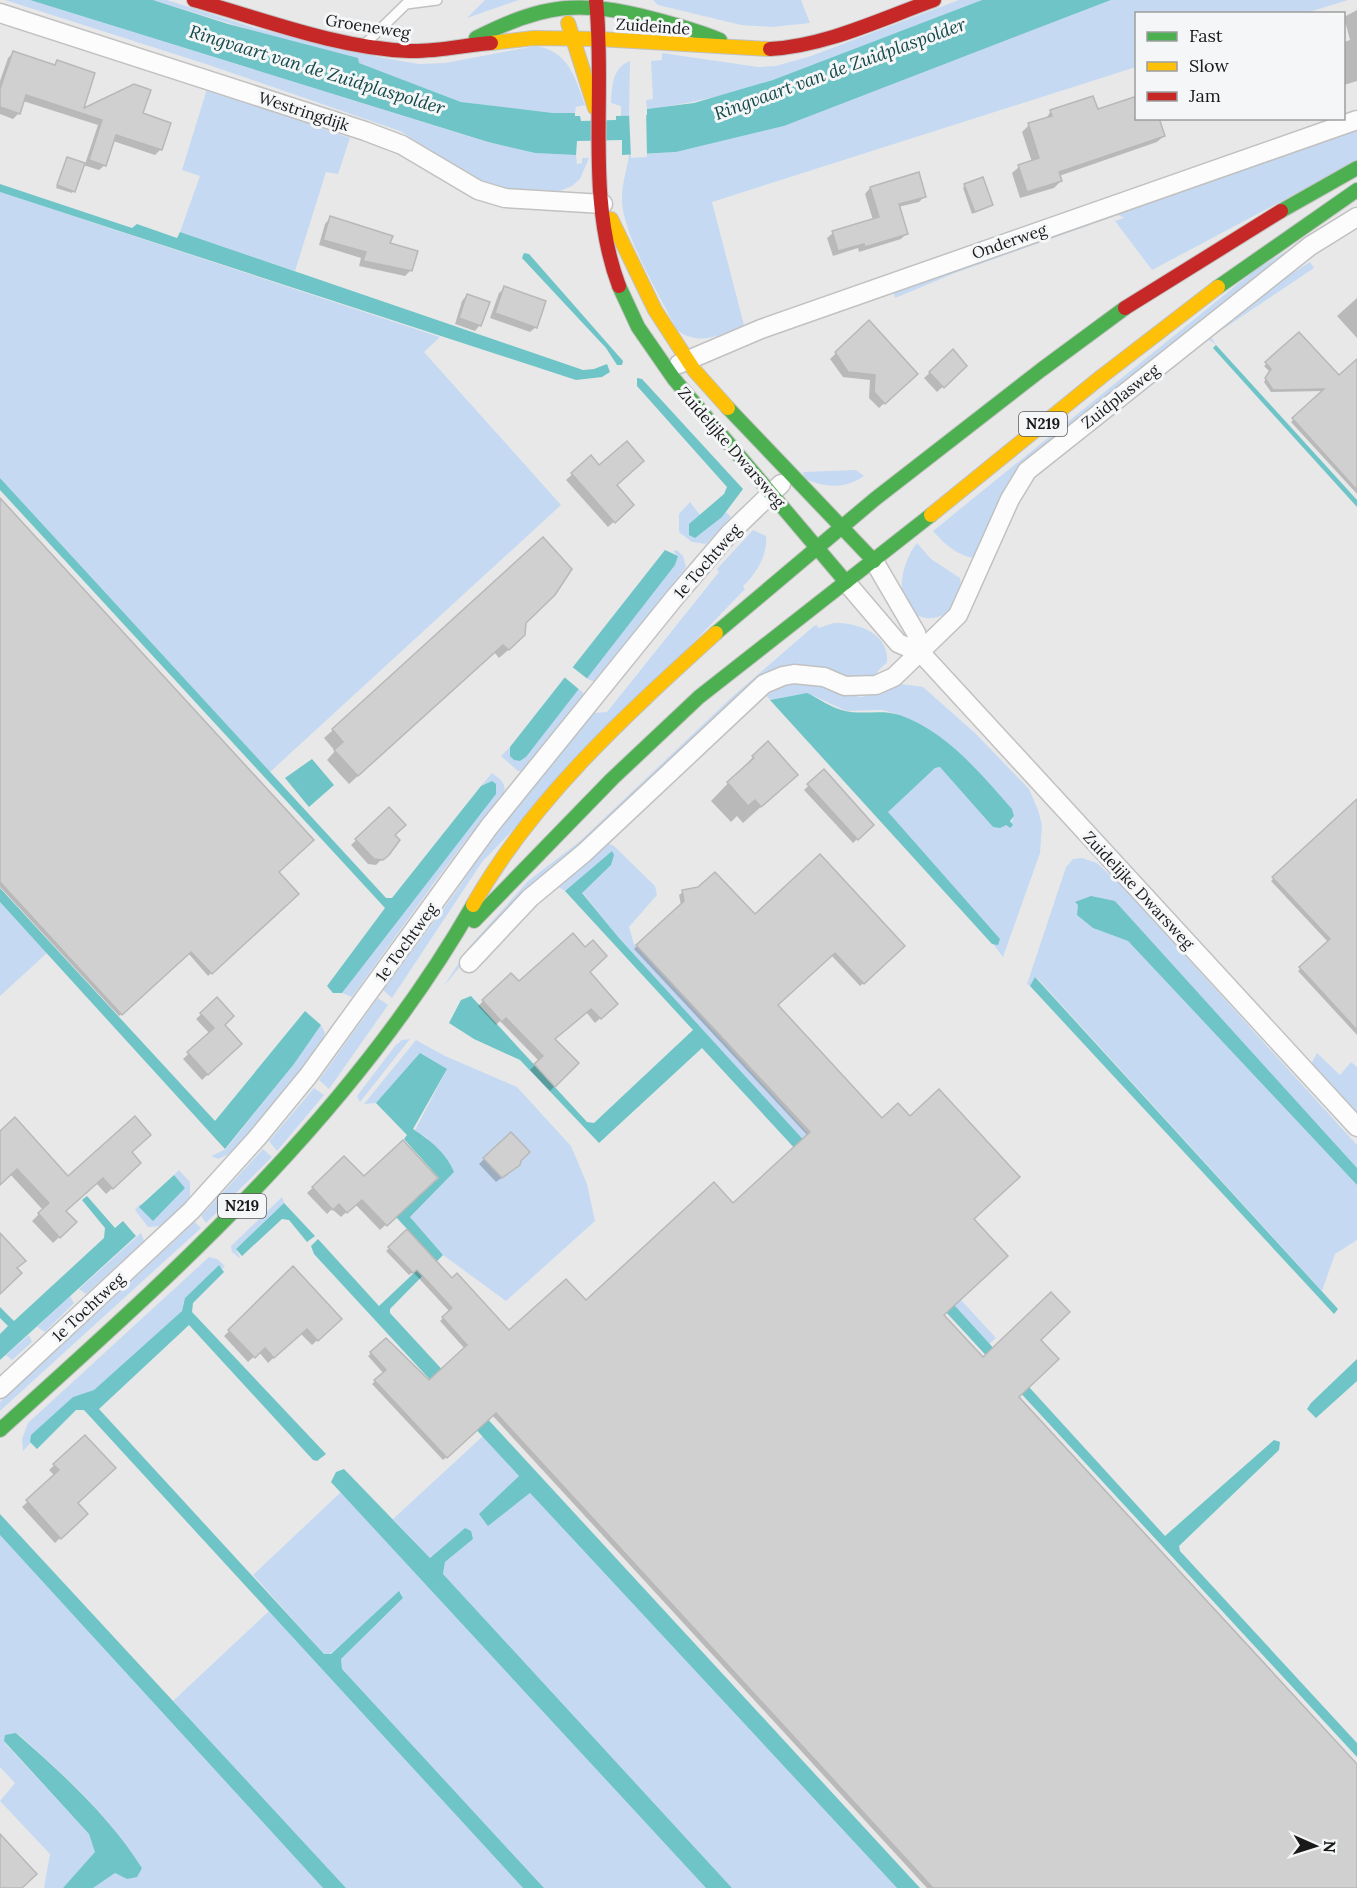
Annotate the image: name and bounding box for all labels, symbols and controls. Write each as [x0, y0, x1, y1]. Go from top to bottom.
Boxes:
street label: Groeneweg [324, 9, 413, 43]
water label: Ringvaart van de Zuidplaspolder [711, 12, 970, 125]
legend [1135, 12, 1345, 120]
street label: Zuideinde [615, 13, 691, 39]
water label: Ringvaart van de Zuidplaspolder [186, 20, 449, 120]
text: Fast [1189, 24, 1223, 47]
text: Slow [1189, 54, 1229, 77]
text: Jam [1188, 84, 1221, 107]
street label: Westringdijk [256, 87, 352, 135]
street label: Onderweg [969, 218, 1050, 263]
street label: Zuidplasweg [1077, 359, 1164, 433]
street label: Zuidelijke Dwarsweg [674, 382, 791, 512]
road number: N219 [1019, 412, 1067, 436]
street label: 1e Tochtweg [669, 519, 746, 602]
street label: Zuidelijke Dwarsweg [1079, 827, 1200, 954]
street label: 1e Tochtweg [371, 898, 442, 985]
road number: N219 [218, 1194, 266, 1218]
street label: 1e Tochtweg [48, 1268, 129, 1346]
north arrow [1285, 1816, 1345, 1876]
text: N [1320, 1840, 1340, 1853]

